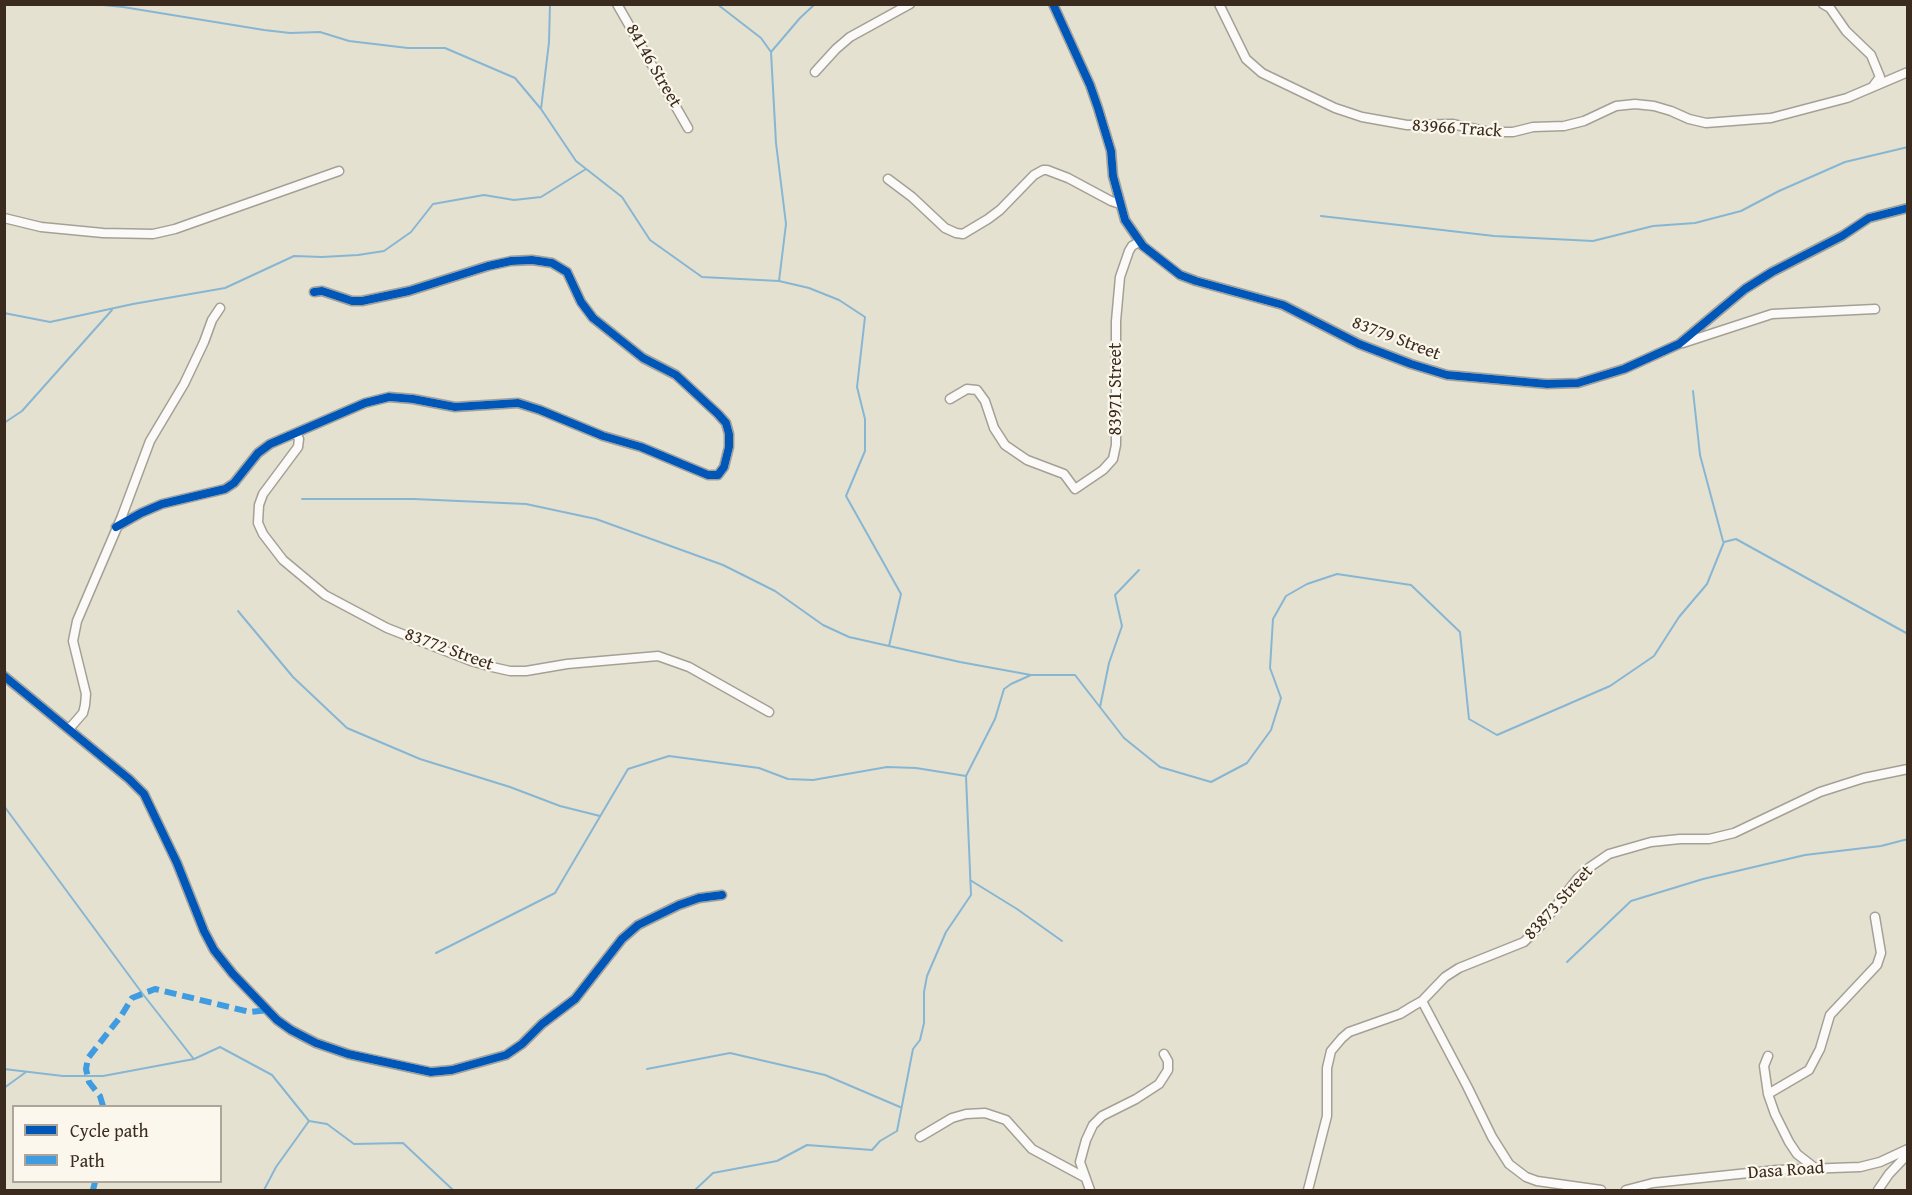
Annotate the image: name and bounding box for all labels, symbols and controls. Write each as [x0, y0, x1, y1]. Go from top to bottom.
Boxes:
street label: 84146 Street [620, 20, 686, 112]
street label: 83966 Track [1411, 115, 1503, 143]
street label: 83779 Street [1349, 312, 1443, 366]
street label: 83971 Street [1105, 343, 1127, 435]
street label: 83772 Street [402, 624, 496, 676]
street label: 83873 Street [1520, 861, 1598, 945]
legend [12, 1105, 222, 1183]
text: Cycle path [70, 1117, 149, 1144]
text: Path [70, 1147, 105, 1174]
street label: Dasa Road [1747, 1158, 1825, 1184]

